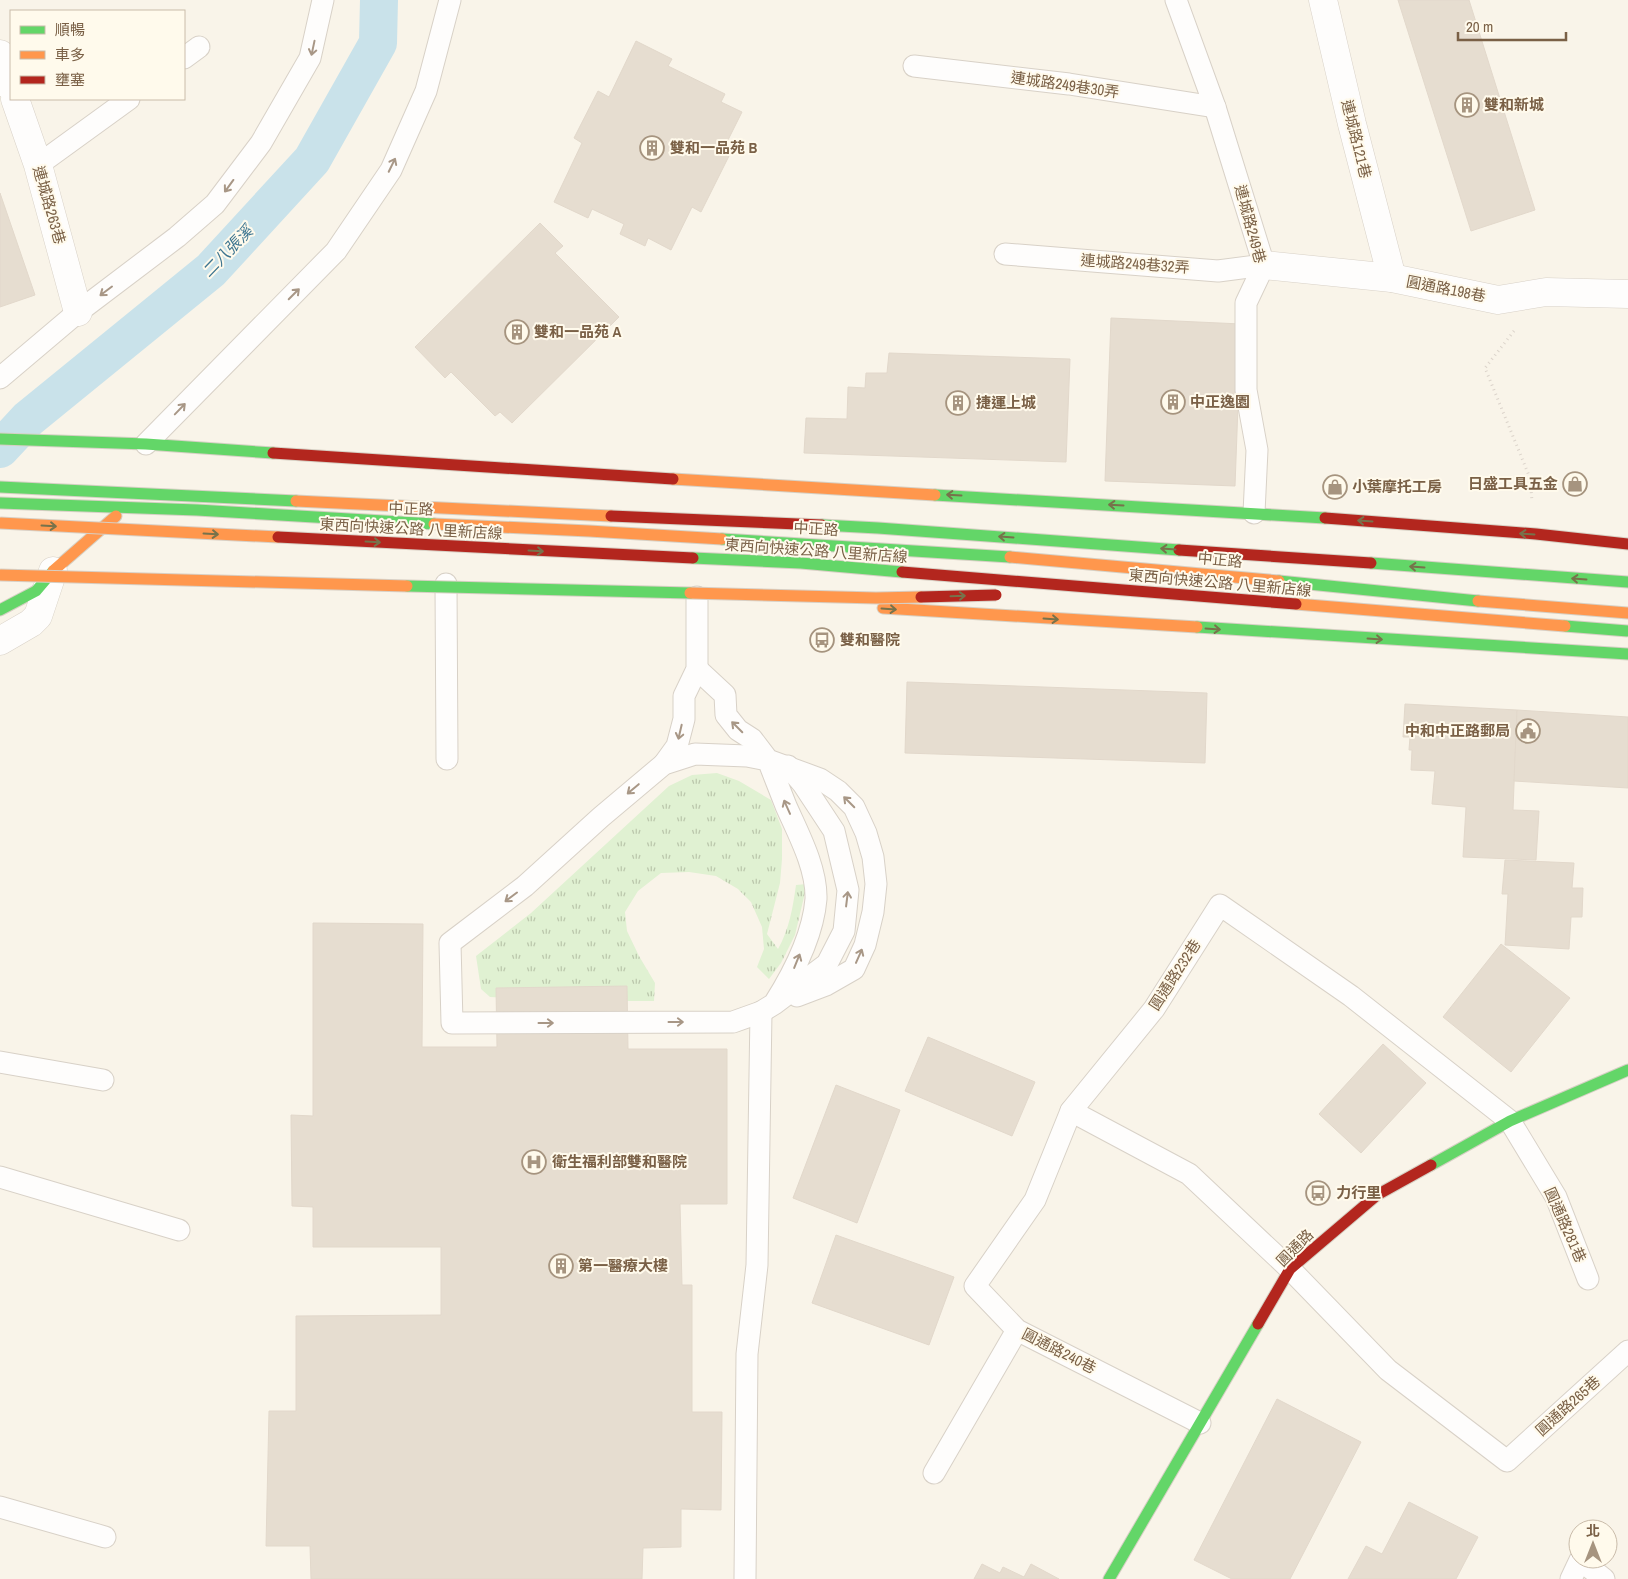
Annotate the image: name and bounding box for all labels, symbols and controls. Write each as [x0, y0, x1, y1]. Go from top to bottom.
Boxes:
legend [10, 10, 185, 100]
scale bar [1458, 10, 1566, 42]
text: 20 m [1466, 16, 1493, 37]
text: 順暢 [55, 19, 85, 40]
one-way arrow [307, 39, 317, 55]
text: 車多 [55, 44, 85, 65]
street label: 連城路249巷30弄 [1010, 67, 1121, 103]
text: 壅塞 [55, 69, 85, 90]
building icon: 雙和新城 [1454, 92, 1480, 118]
place label: 雙和新城 [1484, 94, 1544, 115]
street label: 連城路121巷 [1337, 97, 1376, 180]
building icon: 雙和一品苑 B [639, 135, 665, 161]
place label: 雙和一品苑 B [670, 137, 757, 158]
one-way arrow [388, 158, 398, 173]
street label: 連城路263巷 [28, 163, 71, 246]
one-way arrow [224, 179, 234, 193]
street label: 連城路249巷 [1230, 182, 1271, 265]
water label: 二八張溪 [197, 219, 259, 282]
street label: 連城路249巷32弄 [1080, 249, 1190, 278]
street label: 圓通路198巷 [1405, 271, 1488, 306]
one-way arrow [100, 285, 113, 296]
one-way arrow [288, 287, 300, 300]
building icon: 雙和一品苑 A [504, 319, 530, 345]
place label: 雙和一品苑 A [534, 321, 621, 342]
building icon: 中正逸園 [1160, 389, 1186, 415]
building icon: 捷運上城 [945, 390, 971, 416]
place label: 中正逸園 [1190, 391, 1250, 412]
place label: 捷運上城 [976, 392, 1036, 413]
one-way arrow [174, 403, 186, 416]
shop icon: 日盛工具五金 [1562, 471, 1588, 497]
place label: 日盛工具五金 [1468, 473, 1558, 494]
shop icon: 小葉摩托工房 [1322, 474, 1348, 500]
place label: 小葉摩托工房 [1352, 476, 1442, 497]
one-way arrow [946, 490, 962, 499]
street label: 中正路 [388, 497, 434, 520]
one-way arrow [1108, 500, 1124, 509]
street label: 東西向快速公路 八里新店線 [319, 513, 503, 544]
street label: 中正路 [793, 517, 839, 540]
one-way arrow [1358, 517, 1374, 526]
one-way arrow [40, 521, 56, 530]
one-way arrow [1520, 529, 1536, 538]
one-way arrow [203, 530, 219, 539]
one-way arrow [998, 533, 1014, 542]
street label: 東西向快速公路 八里新店線 [724, 534, 908, 567]
one-way arrow [365, 538, 381, 547]
one-way arrow [1160, 544, 1176, 554]
one-way arrow [527, 546, 543, 555]
street label: 中正路 [1197, 547, 1243, 572]
one-way arrow [1410, 562, 1426, 572]
street label: 東西向快速公路 八里新店線 [1128, 564, 1312, 601]
one-way arrow [1572, 574, 1588, 583]
one-way arrow [950, 591, 966, 601]
one-way arrow [880, 604, 896, 613]
one-way arrow [1043, 614, 1059, 623]
one-way arrow [1205, 624, 1221, 633]
bus stop icon: 雙和醫院 [809, 627, 835, 653]
place label: 雙和醫院 [840, 629, 900, 650]
one-way arrow [1367, 634, 1383, 643]
public building icon: 中和中正路郵局 [1515, 718, 1541, 744]
place label: 中和中正路郵局 [1405, 720, 1510, 741]
one-way arrow [731, 721, 743, 733]
one-way arrow [675, 724, 684, 740]
one-way arrow [627, 784, 640, 795]
one-way arrow [843, 796, 855, 809]
one-way arrow [782, 800, 792, 815]
one-way arrow [505, 891, 518, 902]
one-way arrow [842, 891, 852, 907]
street label: 圓通路232巷 [1144, 935, 1205, 1014]
one-way arrow [855, 949, 865, 964]
one-way arrow [793, 954, 802, 970]
one-way arrow [668, 1017, 684, 1027]
one-way arrow [538, 1018, 554, 1027]
hospital icon: 衛生福利部雙和醫院 [521, 1149, 547, 1175]
place label: 衛生福利部雙和醫院 [552, 1151, 687, 1172]
bus stop icon: 力行里 [1305, 1180, 1331, 1206]
place label: 力行里 [1336, 1182, 1381, 1203]
street label: 圓通路281巷 [1539, 1184, 1591, 1266]
street label: 圓通路 [1271, 1224, 1318, 1271]
building icon: 第一醫療大樓 [548, 1253, 574, 1279]
place label: 第一醫療大樓 [578, 1255, 668, 1276]
street label: 圓通路240巷 [1019, 1323, 1100, 1378]
street label: 圓通路265巷 [1531, 1371, 1605, 1440]
north arrow [1568, 1519, 1618, 1569]
text: 北 [1586, 1522, 1600, 1540]

